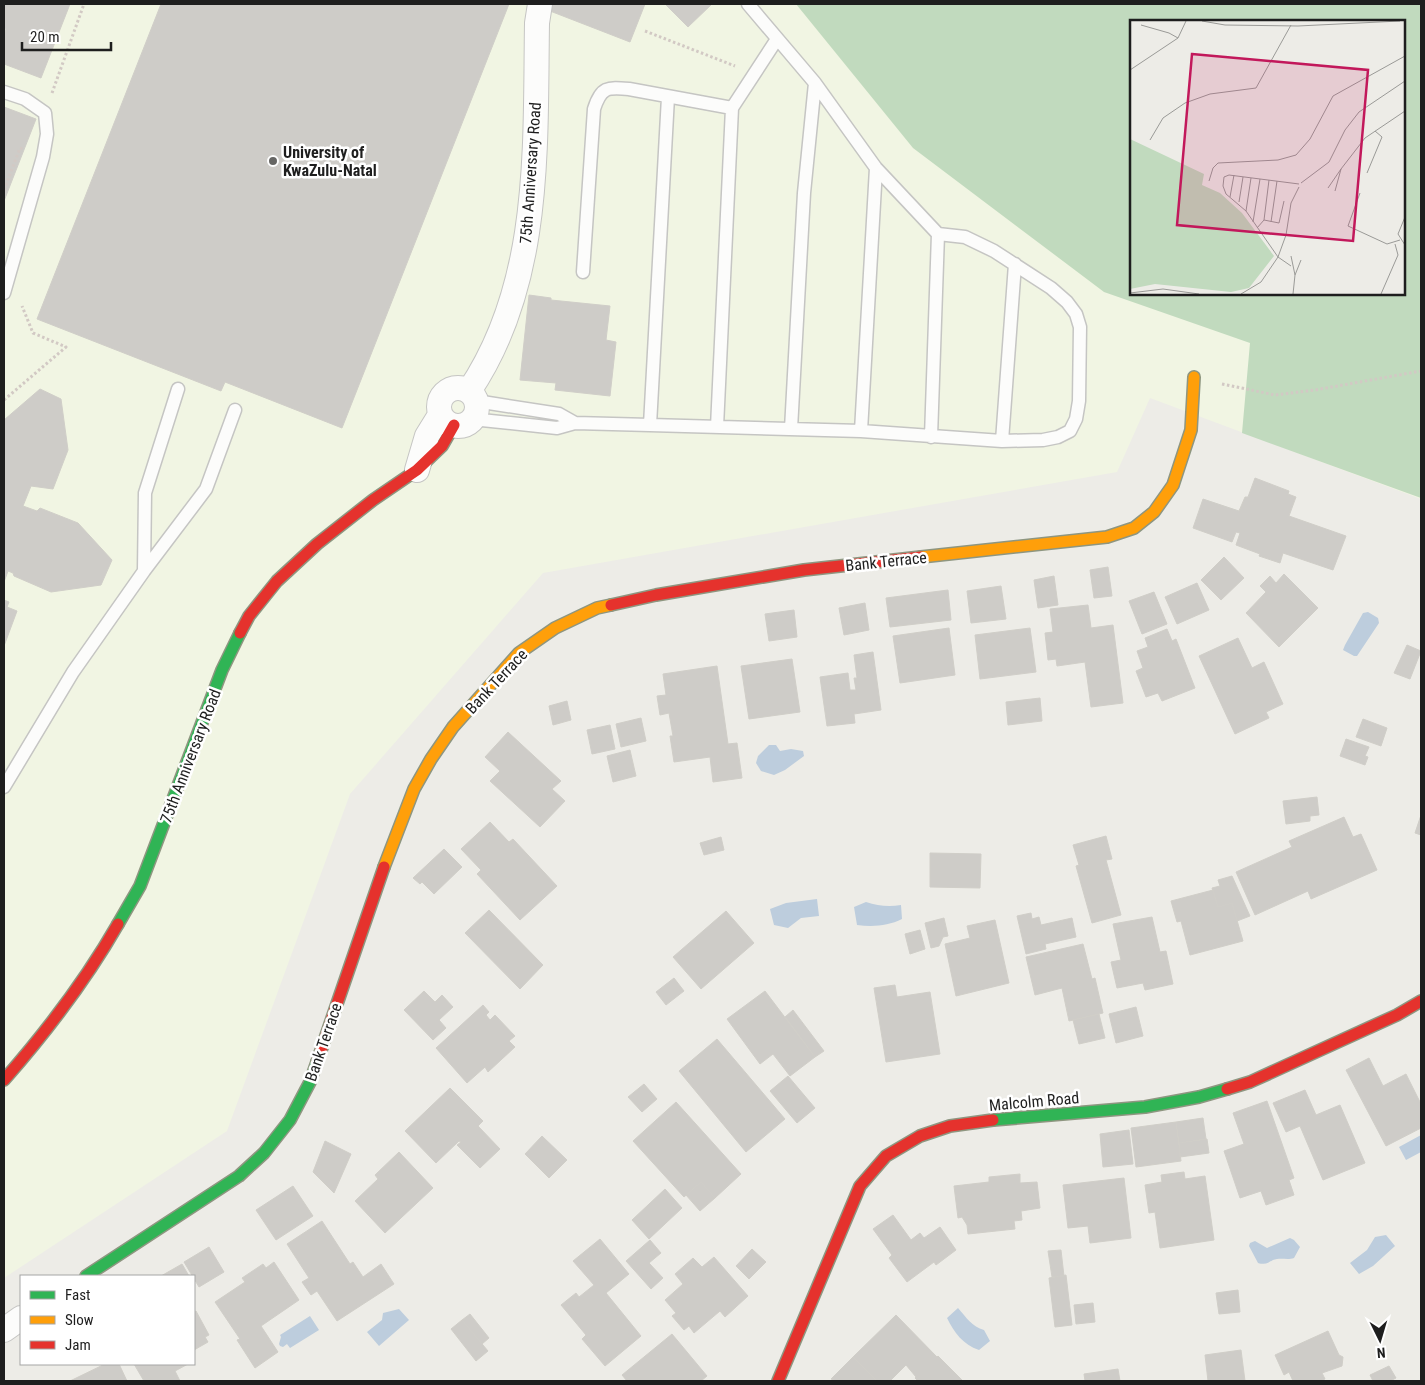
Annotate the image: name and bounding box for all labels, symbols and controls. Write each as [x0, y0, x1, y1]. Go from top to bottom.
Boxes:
scale bar [22, 20, 111, 52]
inset map [1130, 20, 1405, 295]
text: 20 m [30, 28, 60, 46]
street label: 75th Anniversary Road [516, 102, 545, 244]
place label: University of KwaZulu-Natal [283, 143, 377, 180]
marker: University of KwaZulu-Natal [267, 155, 279, 167]
street label: Bank Terrace [844, 548, 928, 575]
street label: Bank Terrace [462, 645, 531, 718]
street label: 75th Anniversary Road [156, 687, 225, 826]
street label: Bank Terrace [301, 1000, 346, 1084]
street label: Malcolm Road [988, 1088, 1080, 1115]
legend [20, 1275, 195, 1365]
text: Fast [65, 1286, 90, 1304]
text: Slow [65, 1311, 94, 1329]
north arrow [1355, 1315, 1405, 1365]
text: Jam [65, 1336, 91, 1354]
text: N [1376, 1345, 1386, 1361]

